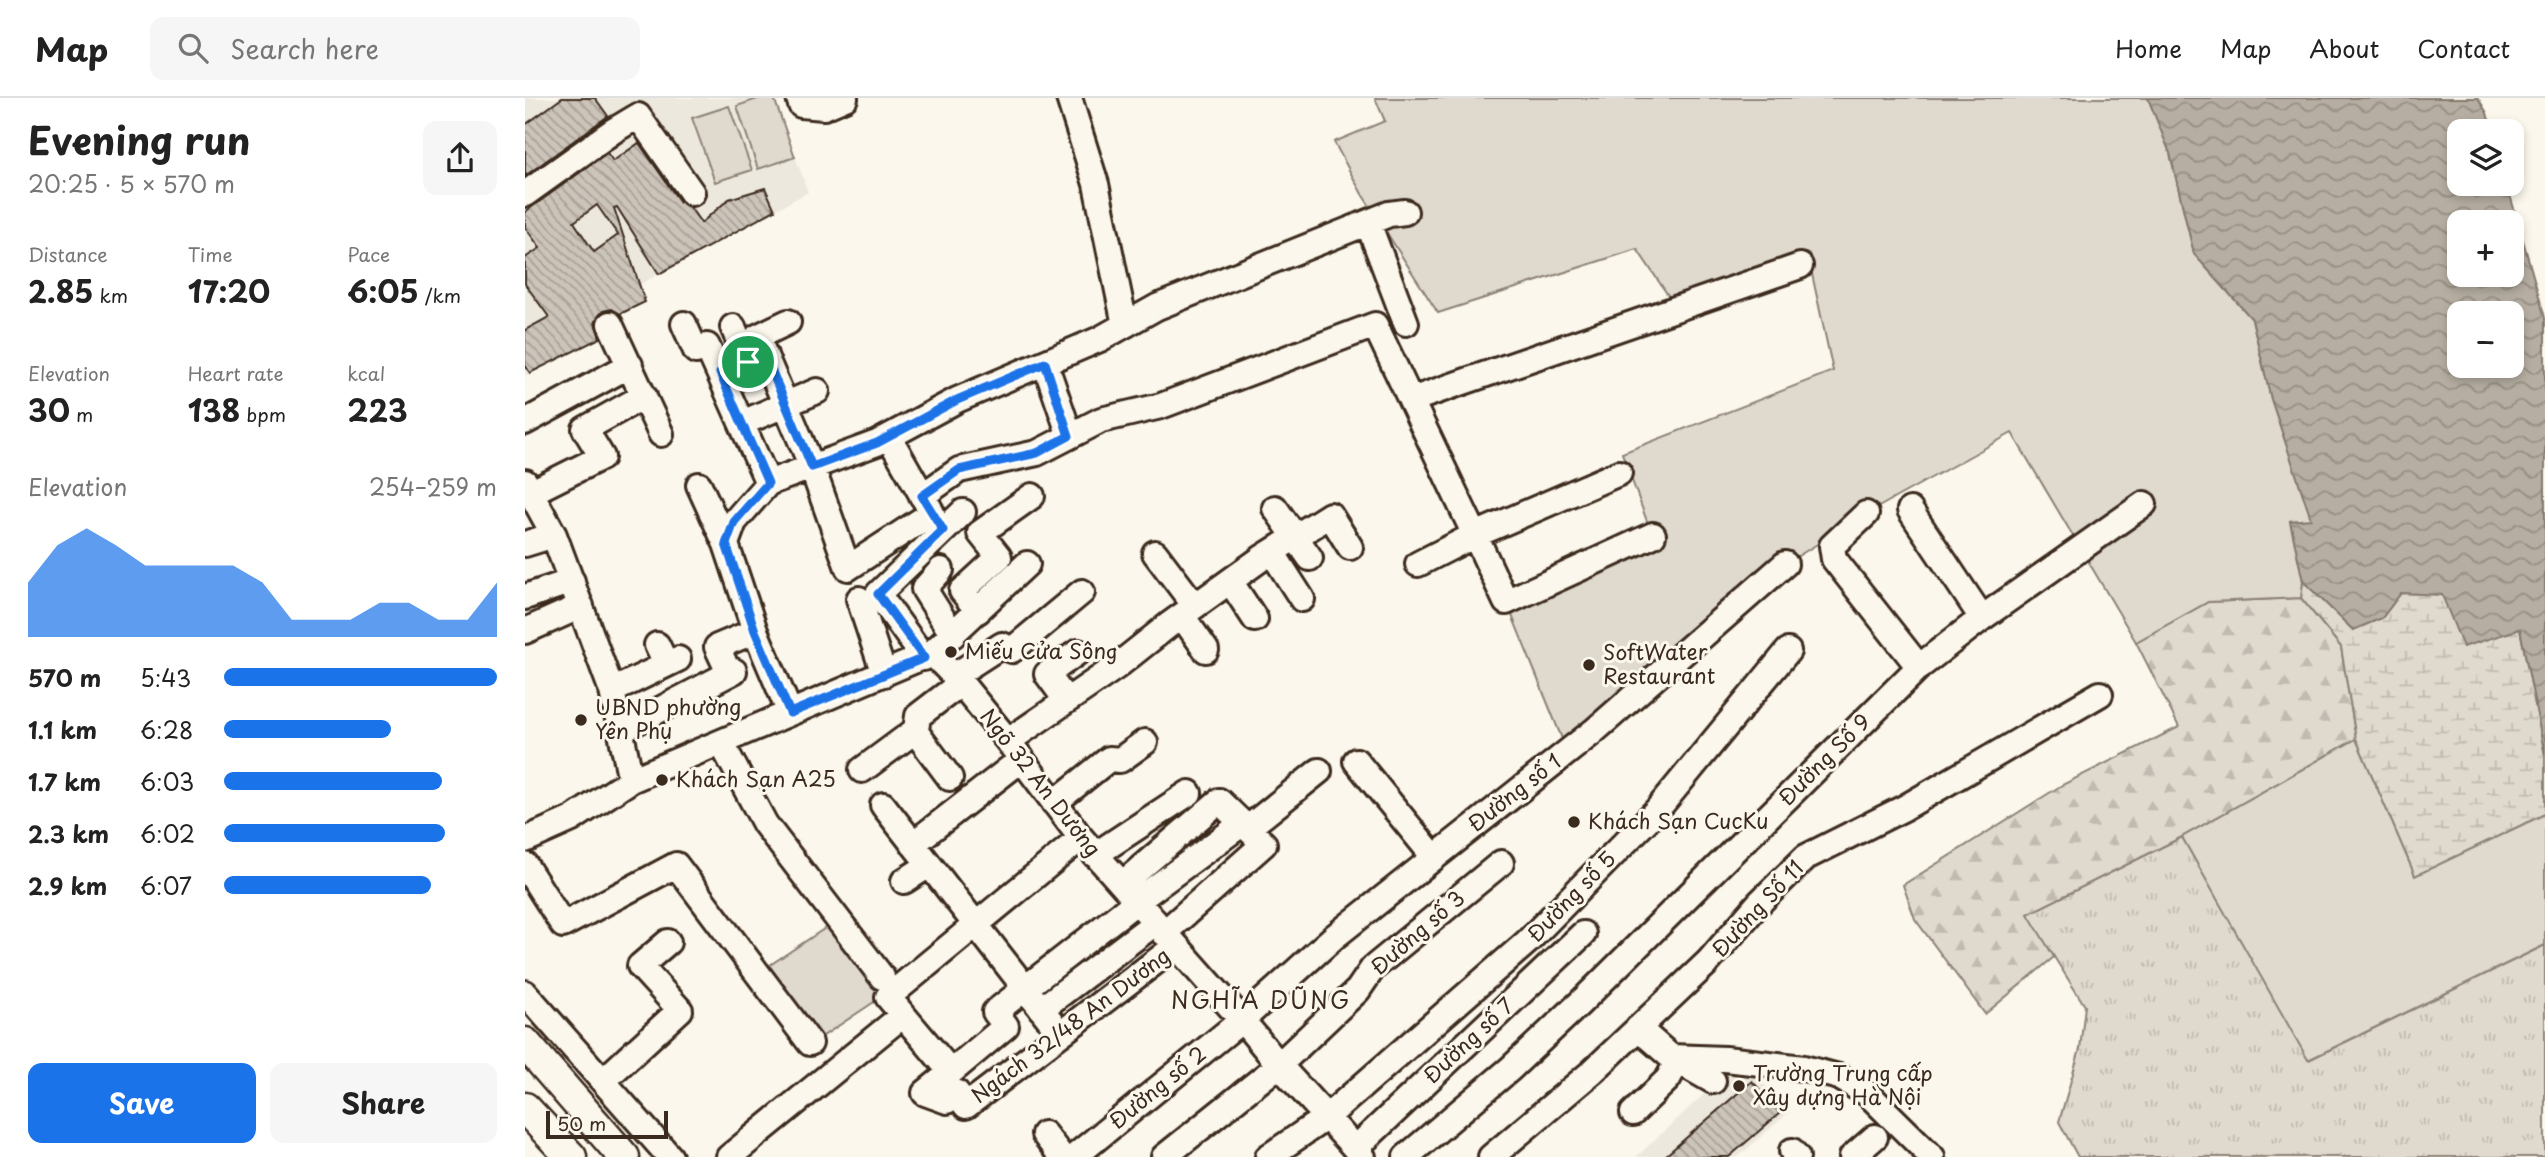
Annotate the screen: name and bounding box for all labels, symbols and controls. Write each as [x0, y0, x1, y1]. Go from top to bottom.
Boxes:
search box [150, 17, 640, 80]
text: Map [35, 23, 108, 73]
icon: search [174, 29, 212, 67]
text: Search here [230, 29, 379, 68]
text: Home [2115, 30, 2182, 66]
text: Map [2220, 30, 2271, 66]
text: About [2309, 30, 2379, 66]
text: Contact [2417, 30, 2510, 66]
text: Evening run [28, 111, 250, 168]
map controls [2447, 119, 2524, 378]
button: layers [2447, 119, 2524, 196]
button: share [423, 121, 497, 195]
text: 20:25 · 5 × 570 m [28, 166, 235, 201]
button: + [2447, 210, 2524, 287]
text: Distance [28, 240, 108, 268]
text: Time [188, 240, 233, 268]
text: Pace [347, 240, 390, 268]
text: 2.85 [28, 268, 93, 313]
text: 17:20 [188, 268, 270, 313]
text: 6:05 [347, 268, 419, 313]
text: km [93, 281, 128, 309]
text: /km [419, 281, 461, 309]
button: − [2447, 301, 2524, 378]
pin [718, 332, 778, 392]
icon: arrive [729, 343, 767, 381]
text: Elevation [28, 359, 110, 387]
text: Heart rate [188, 359, 284, 387]
text: kcal [347, 359, 385, 387]
text: 30 [28, 387, 70, 432]
text: 138 [188, 387, 240, 432]
text: 223 [347, 387, 408, 432]
text: m [70, 400, 93, 428]
text: bpm [240, 400, 286, 428]
text: Elevation [28, 469, 127, 504]
text: 254–259 m [369, 469, 497, 504]
place label: Miếu Cửa Sông [965, 634, 1118, 666]
place label: SoftWater Restaurant [1603, 635, 1715, 691]
marker: Miếu Cửa Sông [943, 644, 959, 660]
marker: SoftWater Restaurant [1581, 657, 1597, 673]
text: 570 m [28, 660, 101, 695]
text: 5:43 [140, 660, 191, 695]
place label: UBND phường Yên Phụ [595, 690, 741, 746]
street label: Ngõ 32 An Dương [973, 701, 1110, 863]
street label: Đường Số 9 [1770, 705, 1877, 812]
text: 1.1 km [28, 712, 97, 747]
text: 6:28 [140, 712, 193, 747]
marker: UBND phường Yên Phụ [573, 712, 589, 728]
street label: Đường số 1 [1460, 745, 1567, 838]
place label: Khách Sạn A25 [676, 762, 836, 794]
text: 1.7 km [28, 764, 101, 799]
text: 6:03 [140, 764, 194, 799]
marker: Khách Sạn A25 [654, 772, 670, 788]
place label: Khách Sạn CucKu [1588, 804, 1769, 836]
marker: Khách Sạn CucKu [1566, 814, 1582, 830]
text: 2.3 km [28, 816, 109, 851]
text: 6:02 [140, 816, 195, 851]
street label: Đường số 5 [1519, 843, 1622, 948]
street label: Đường Số 11 [1703, 852, 1810, 963]
text: 2.9 km [28, 868, 107, 903]
text: 6:07 [140, 868, 192, 903]
street label: Đường số 3 [1363, 882, 1471, 981]
street label: Ngách 32/48 An Dương [964, 939, 1176, 1110]
district label: NGHĨA DŨNG [1171, 982, 1351, 1017]
street label: Đường số 7 [1415, 989, 1520, 1090]
street label: Đường số 2 [1101, 1037, 1212, 1136]
place label: Trường Trung cấp Xây dựng Hà Nội [1753, 1056, 1933, 1112]
button: Save [28, 1063, 256, 1143]
button: Share [270, 1063, 497, 1143]
marker: Trường Trung cấp Xây dựng Hà Nội [1731, 1078, 1747, 1094]
scale bar [546, 1108, 669, 1140]
text: 50 m [557, 1109, 606, 1137]

